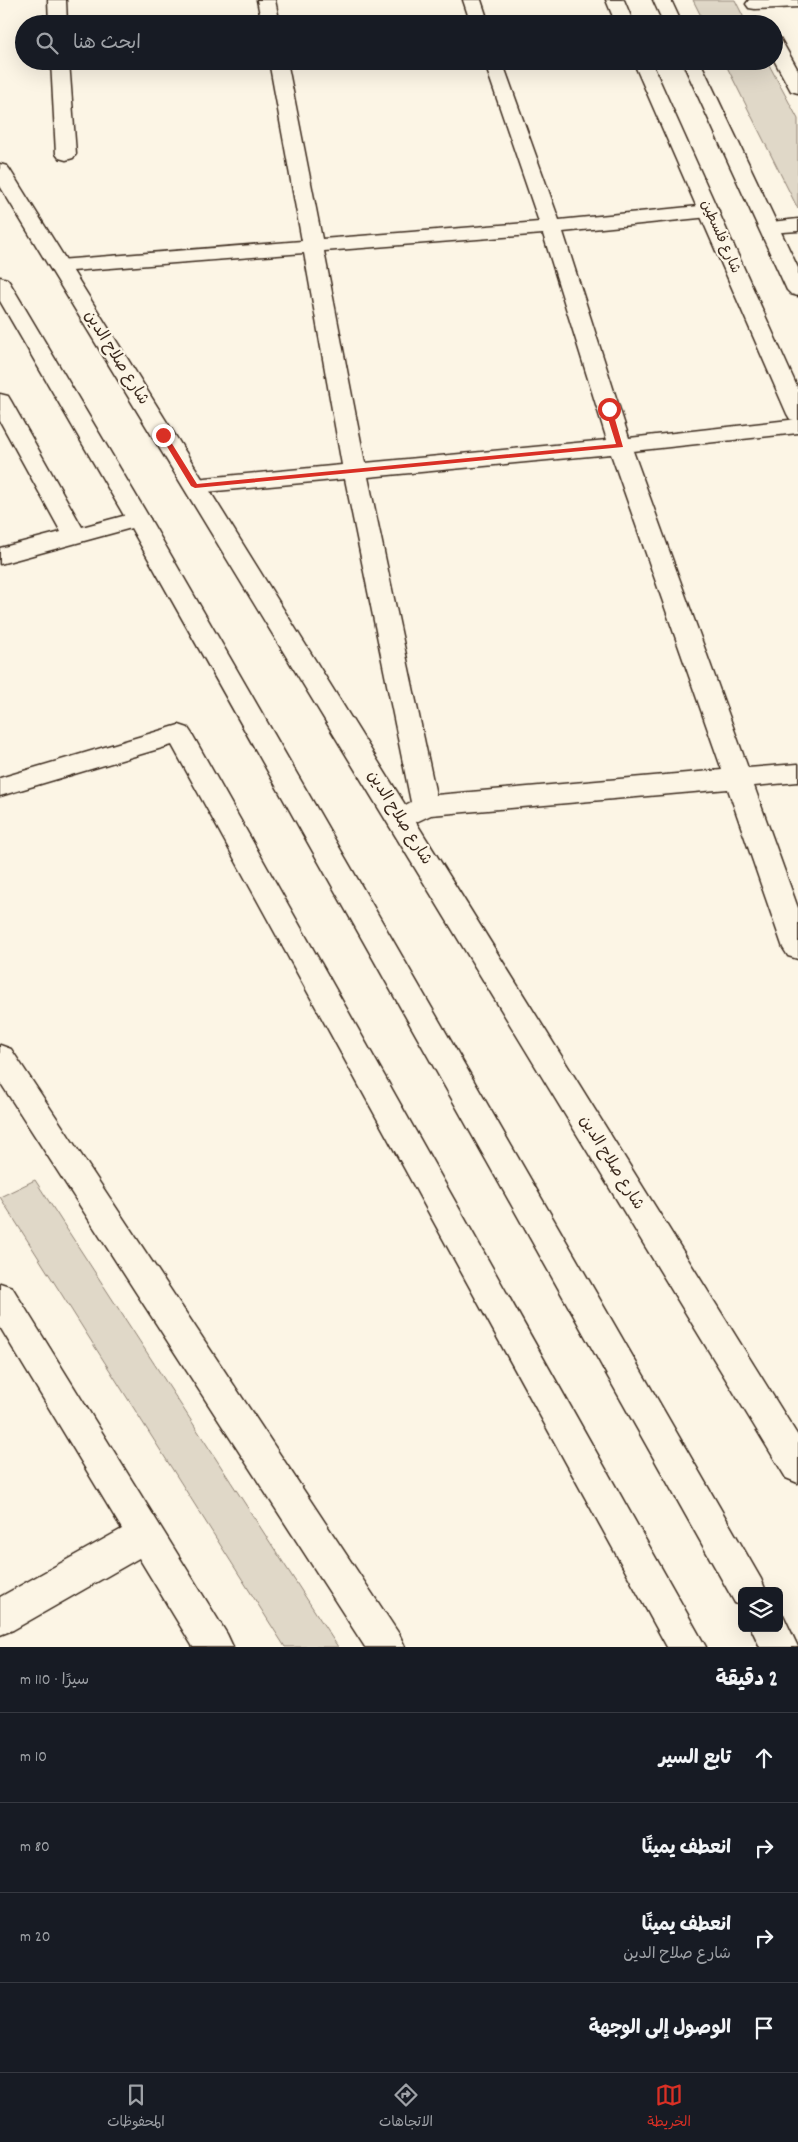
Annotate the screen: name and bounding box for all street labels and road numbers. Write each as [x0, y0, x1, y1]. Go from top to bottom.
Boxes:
street label: شارع فلسطين [695, 197, 745, 277]
street label: شارع صلاح الدين [78, 306, 154, 410]
street label: شارع صلاح الدين [361, 766, 437, 870]
street label: شارع صلاح الدين [573, 1111, 649, 1215]

